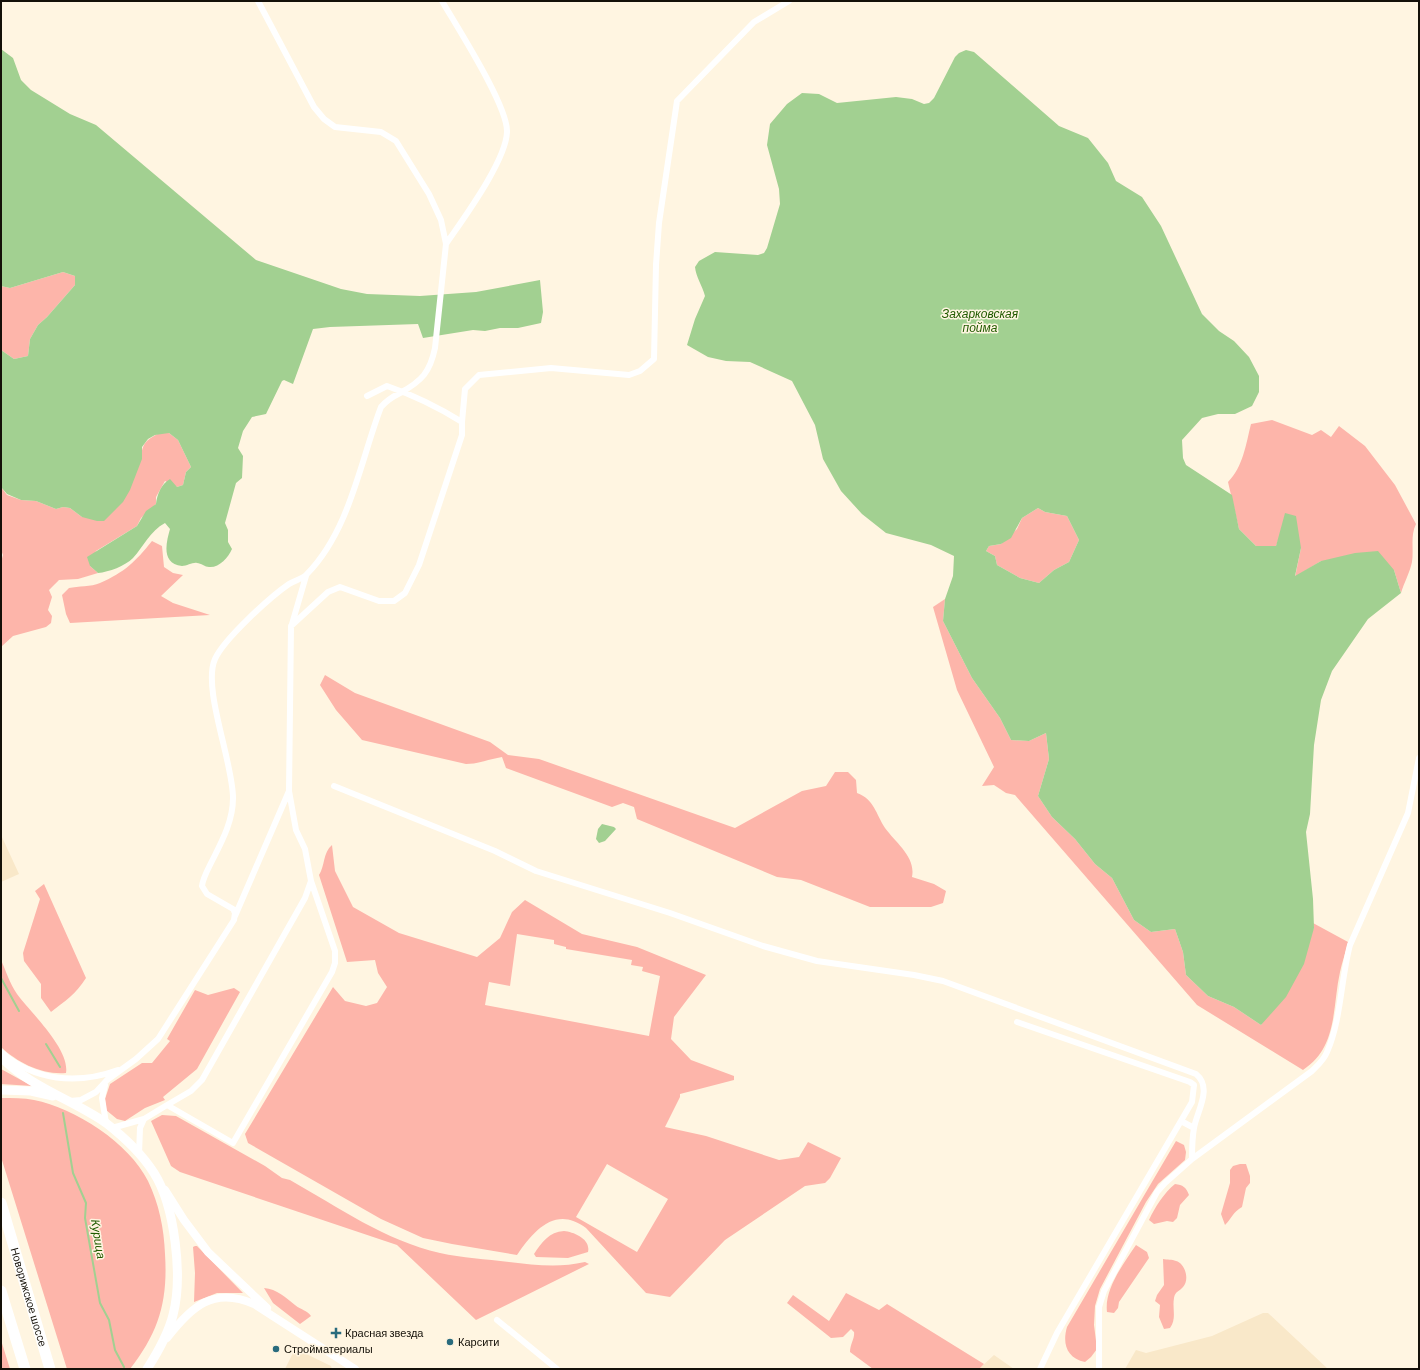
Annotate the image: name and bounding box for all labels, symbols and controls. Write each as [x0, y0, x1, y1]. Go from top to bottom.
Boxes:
water label: Захарковская пойма [942, 306, 1019, 334]
water label: Курица [88, 1218, 109, 1260]
street label: Новорижское шоссе [8, 1246, 50, 1348]
place label: Красная звезда [345, 1326, 424, 1339]
marker: Красная звезда [330, 1327, 342, 1339]
place label: Карсити [458, 1335, 499, 1348]
marker: Карсити [445, 1337, 455, 1347]
place label: Стройматериалы [284, 1342, 373, 1355]
marker: Стройматериалы [271, 1344, 281, 1354]

